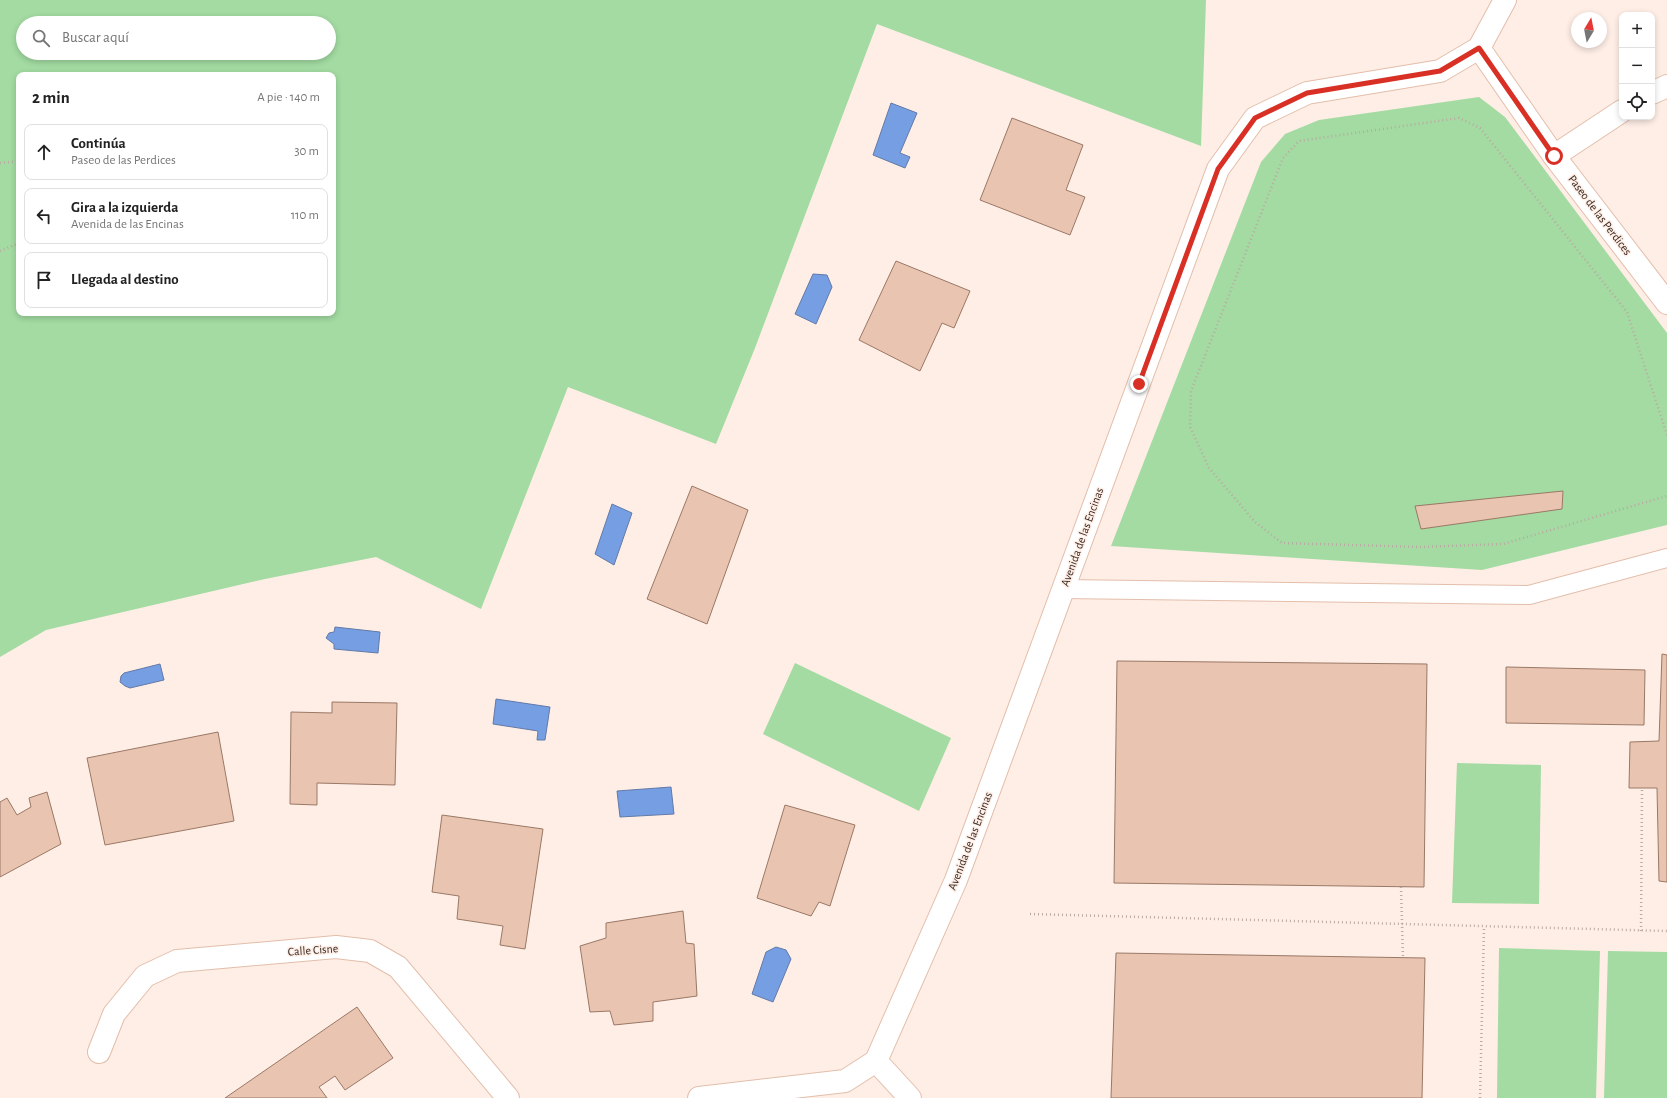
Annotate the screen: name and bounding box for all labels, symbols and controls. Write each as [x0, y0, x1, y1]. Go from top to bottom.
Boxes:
north arrow [1571, 12, 1607, 48]
map controls [1619, 12, 1655, 120]
button: + [1619, 12, 1655, 48]
search box [16, 16, 336, 60]
icon: search [30, 27, 52, 49]
text: Buscar aquí [62, 30, 129, 45]
button: − [1619, 48, 1655, 84]
button: locate [1619, 84, 1655, 120]
text: 2 min [32, 89, 70, 106]
text: A pie · 140 m [257, 91, 320, 104]
text: Continúa [71, 136, 126, 151]
icon: ahead [33, 141, 55, 163]
text: 30 m [294, 145, 319, 158]
route start [1545, 147, 1563, 165]
text: Paseo de las Perdices [71, 154, 176, 167]
street label: Paseo de las Perdices [1566, 173, 1634, 257]
text: Gira a la izquierda [71, 200, 178, 215]
icon: left [33, 205, 55, 227]
text: 110 m [291, 209, 319, 222]
text: Avenida de las Encinas [71, 218, 184, 231]
icon: arrive [33, 269, 55, 291]
text: Llegada al destino [71, 272, 179, 287]
route end [1130, 375, 1148, 393]
street label: Avenida de las Encinas [1059, 486, 1105, 588]
street label: Avenida de las Encinas [946, 790, 994, 892]
street label: Calle Cisne [287, 942, 339, 958]

